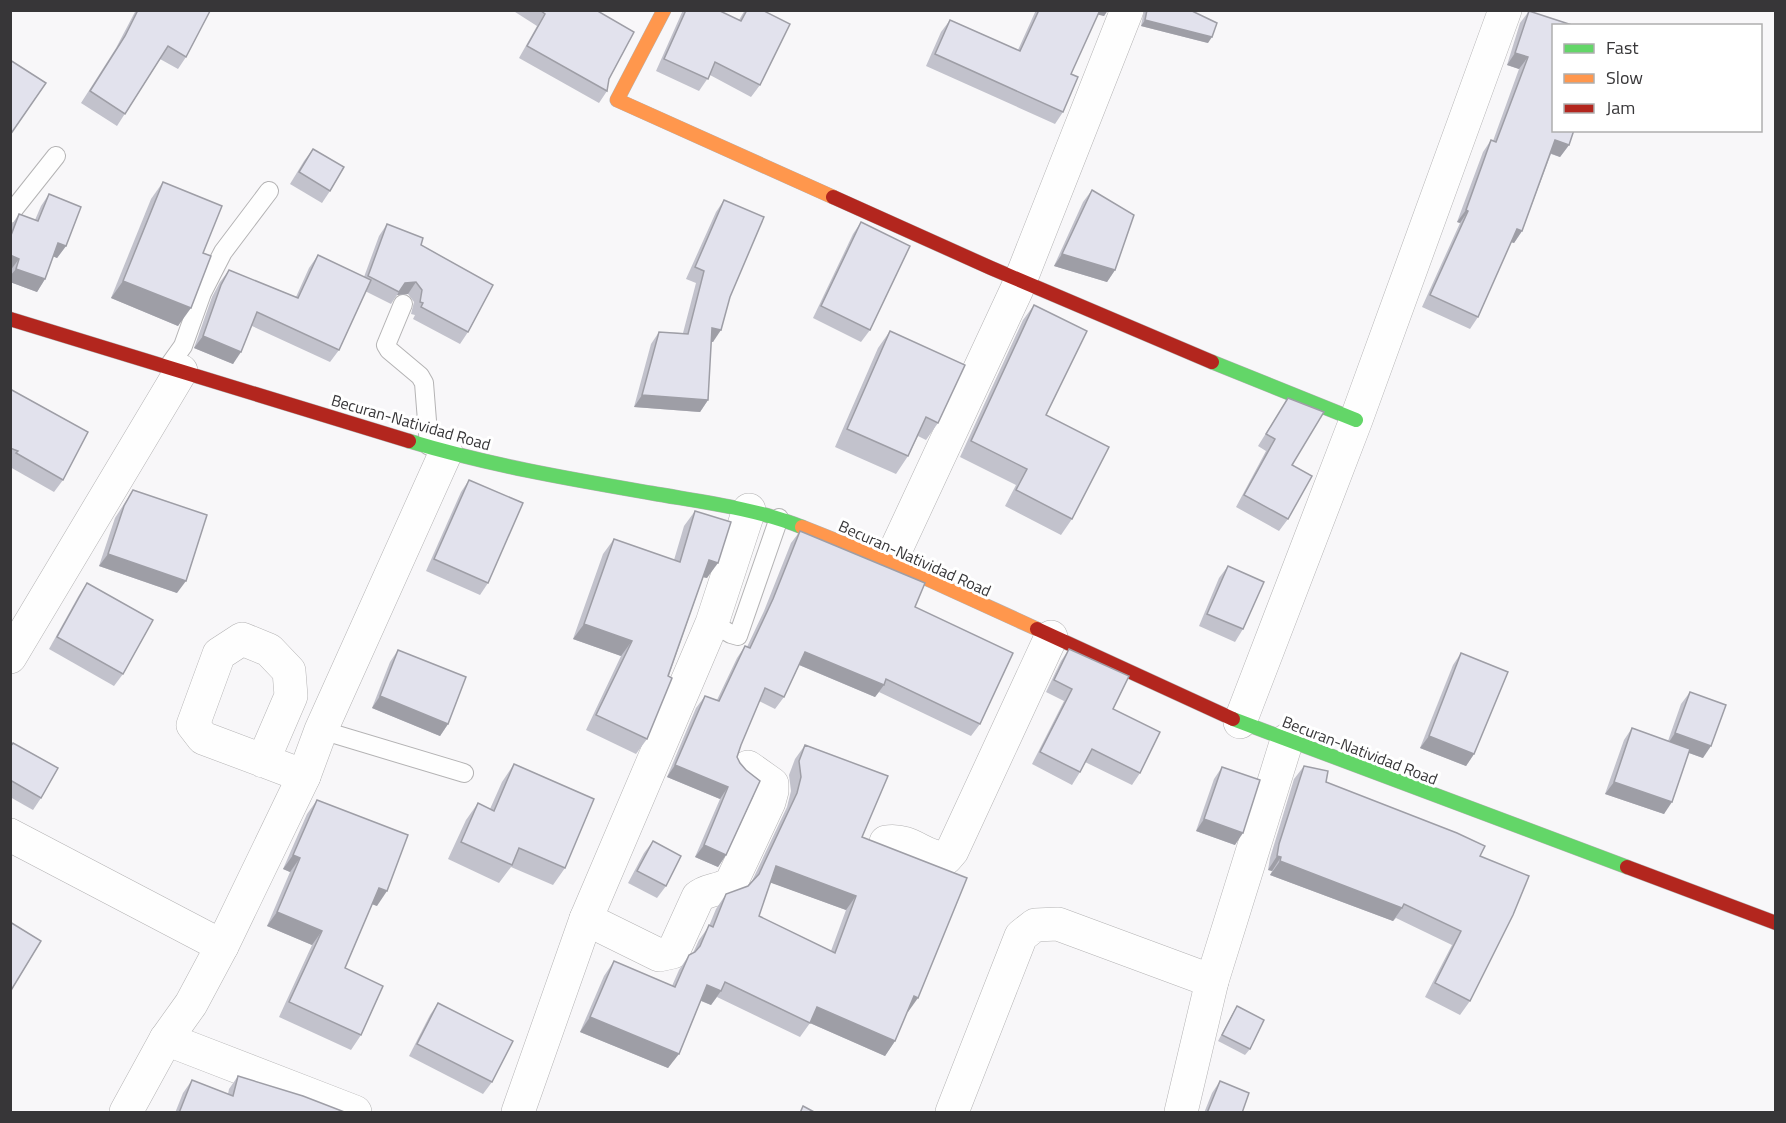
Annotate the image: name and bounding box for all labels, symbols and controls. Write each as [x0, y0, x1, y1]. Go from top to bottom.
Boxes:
legend [1552, 24, 1762, 132]
text: Fast [1606, 34, 1639, 61]
text: Slow [1606, 64, 1643, 91]
text: Jam [1606, 94, 1635, 121]
street label: Becuran-Natividad Road [328, 388, 494, 456]
street label: Becuran-Natividad Road [835, 514, 995, 602]
street label: Becuran-Natividad Road [1279, 709, 1441, 791]

